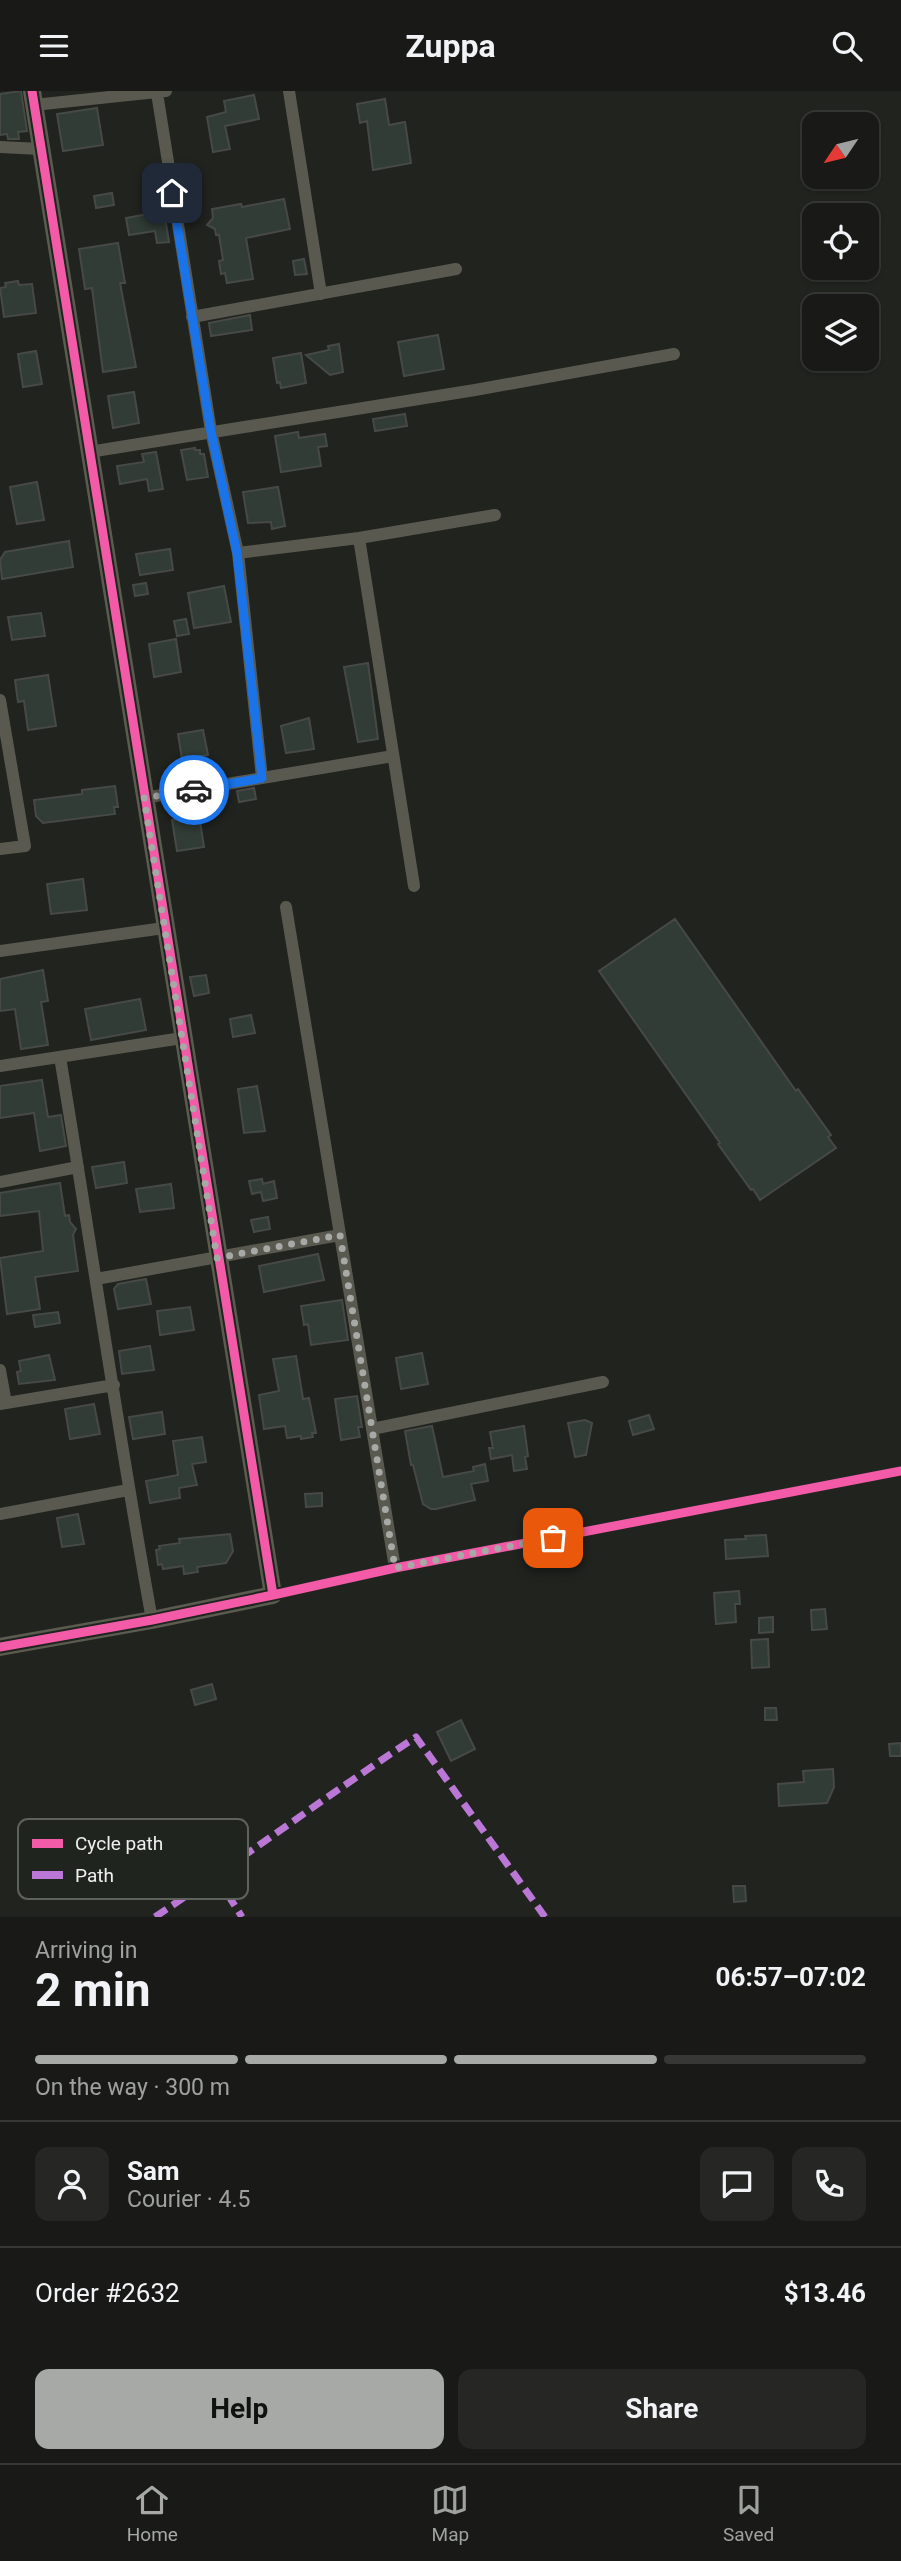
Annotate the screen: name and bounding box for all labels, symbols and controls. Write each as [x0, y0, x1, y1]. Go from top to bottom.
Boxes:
icon: menu [35, 27, 73, 65]
text: Zuppa [405, 27, 496, 65]
icon: search [828, 27, 866, 65]
north arrow [802, 112, 878, 189]
map controls [802, 112, 879, 371]
pin [142, 163, 202, 223]
icon: home [153, 174, 191, 212]
button: locate [802, 203, 879, 280]
button: layers [802, 294, 879, 371]
courier [159, 755, 229, 825]
icon: car [175, 771, 213, 809]
pin [523, 1508, 583, 1568]
icon: bag [534, 1519, 572, 1557]
legend [18, 1819, 248, 1899]
text: Cycle path [75, 1832, 163, 1855]
text: Path [75, 1864, 114, 1887]
text: Arriving in [35, 1937, 138, 1964]
text: 06:57–07:02 [716, 1962, 866, 1992]
text: 2 min [35, 1963, 151, 2017]
text: On the way · 300 m [35, 2074, 230, 2101]
button: person [35, 2147, 109, 2221]
button: chat [700, 2147, 774, 2221]
button: phone [792, 2147, 866, 2221]
text: Sam [127, 2156, 179, 2186]
text: Courier · 4.5 [127, 2186, 250, 2213]
text: Order #2632 [35, 2278, 180, 2308]
text: $13.46 [784, 2278, 866, 2308]
button: Help [35, 2369, 444, 2449]
button: Share [458, 2369, 866, 2449]
tab: Home [127, 2481, 178, 2546]
tab: Map [431, 2481, 469, 2546]
tab: Saved [723, 2481, 774, 2546]

